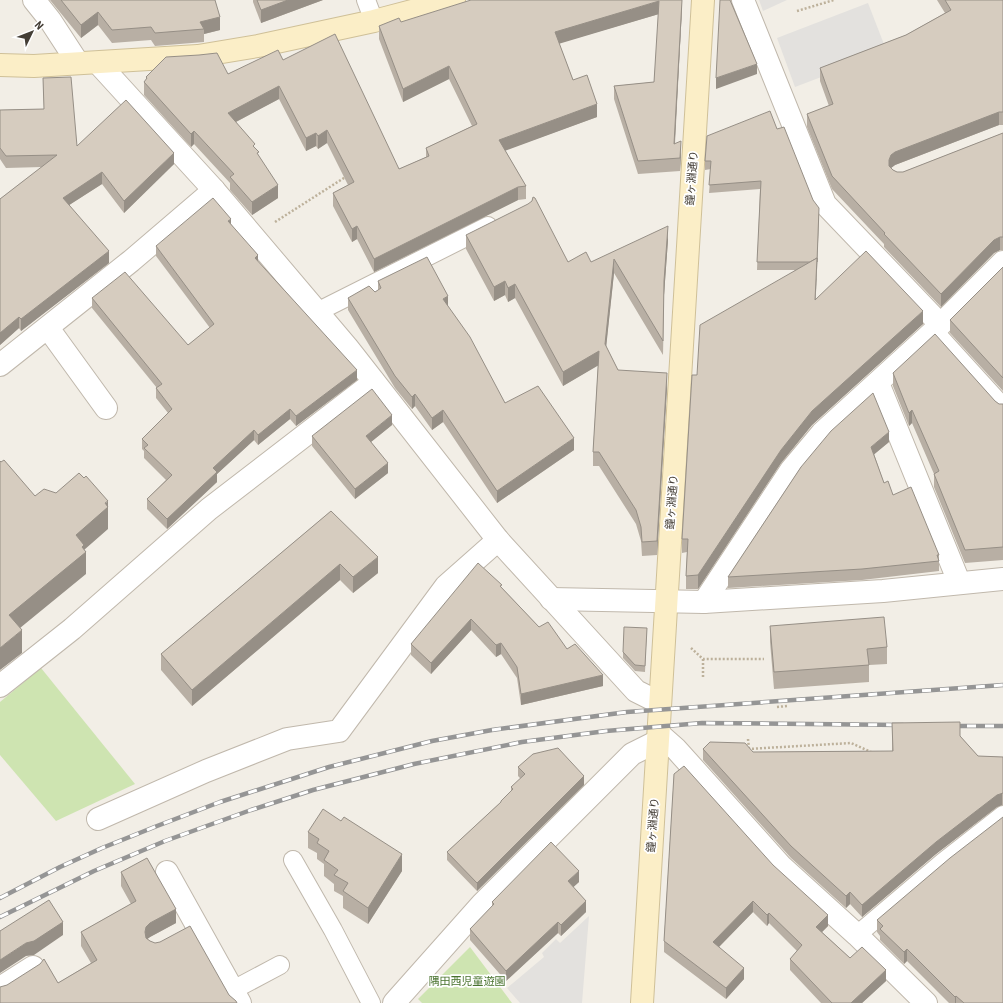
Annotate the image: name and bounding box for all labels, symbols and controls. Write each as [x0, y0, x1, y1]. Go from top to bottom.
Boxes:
north arrow [12, 12, 52, 52]
text: N [32, 19, 46, 33]
street label: 鐘ヶ淵通り [684, 150, 700, 206]
street label: 鐘ヶ淵通り [664, 474, 680, 530]
street label: 鐘ヶ淵通り [645, 797, 661, 853]
park label: 隅田西児童遊園 [429, 975, 506, 988]

